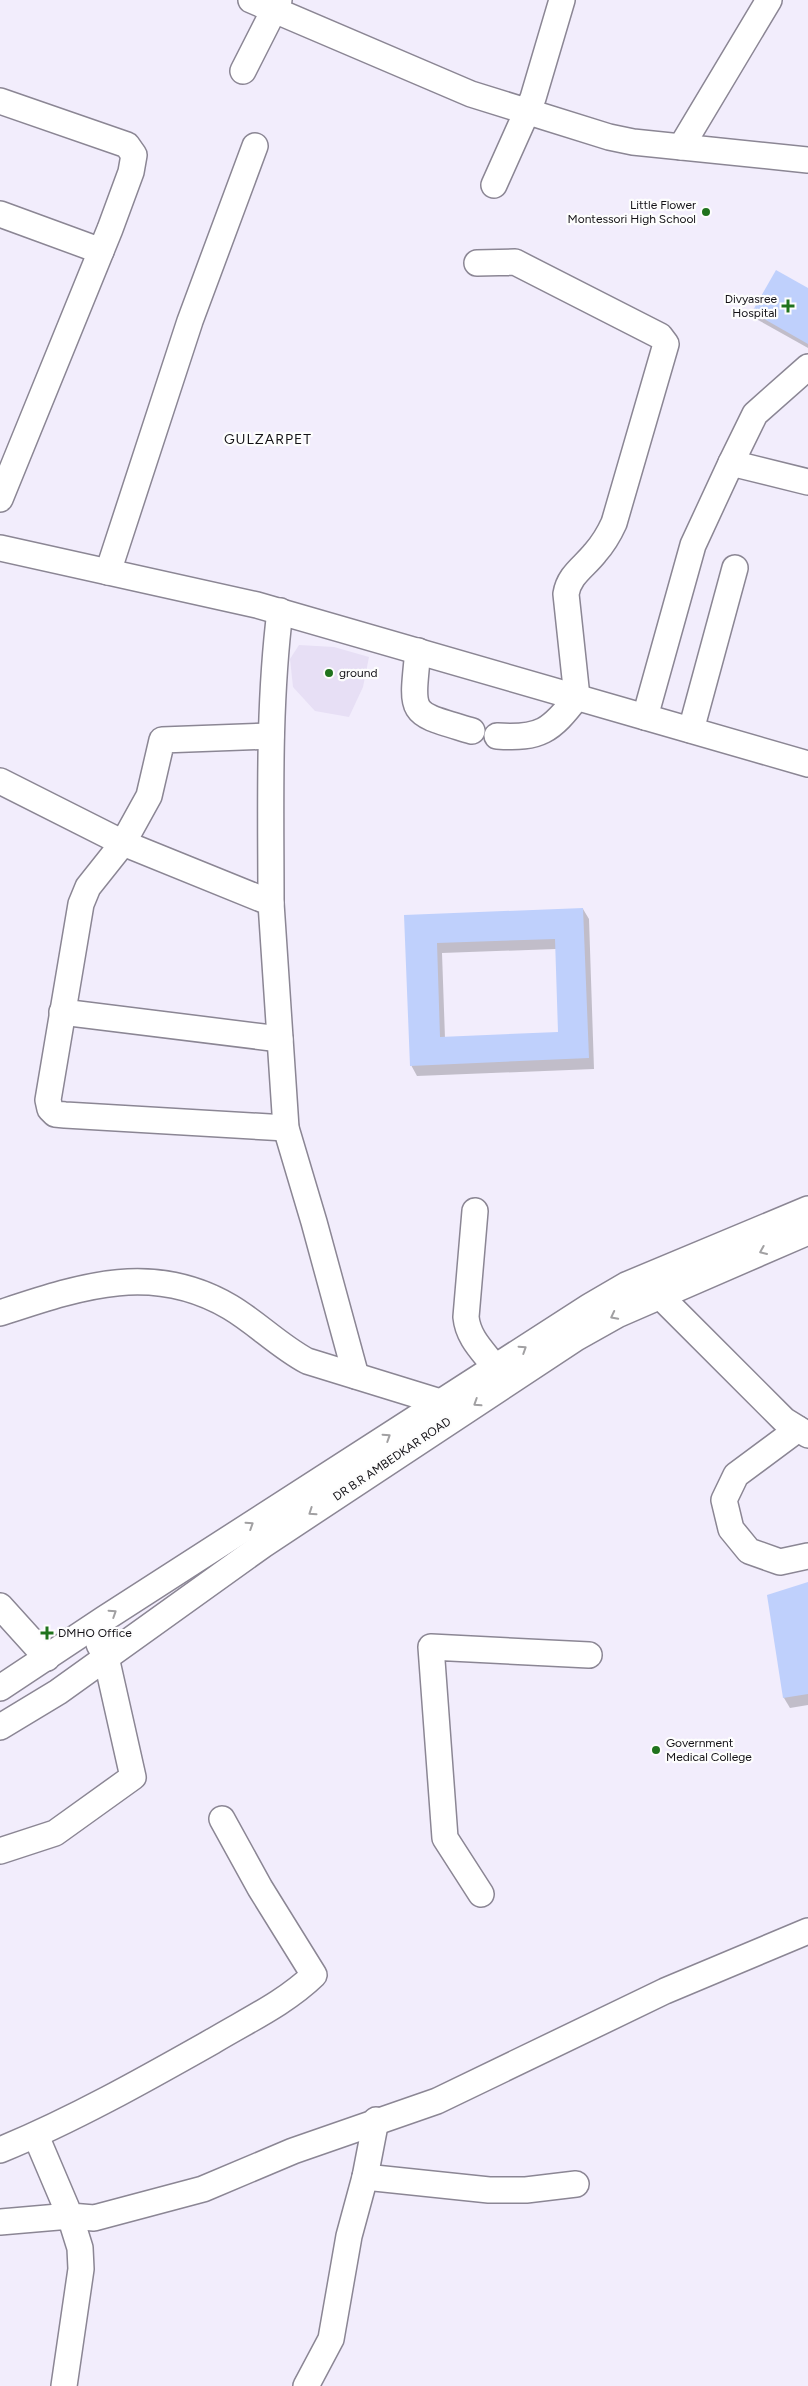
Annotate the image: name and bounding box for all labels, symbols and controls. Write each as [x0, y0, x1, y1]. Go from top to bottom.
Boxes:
place label: Little Flower Montessori High School [568, 198, 696, 226]
marker: Little Flower Montessori High School [700, 206, 712, 218]
place label: Divyasree Hospital [725, 292, 777, 320]
marker: Divyasree Hospital [781, 299, 795, 313]
district label: GULZARPET [224, 431, 312, 448]
place label: ground [339, 666, 377, 680]
marker: ground [323, 667, 335, 679]
one-way arrow [759, 1245, 768, 1256]
one-way arrow [610, 1310, 619, 1320]
one-way arrow [518, 1346, 527, 1355]
one-way arrow [473, 1397, 483, 1406]
street label: DR B.R AMBEDKAR ROAD [330, 1414, 454, 1504]
one-way arrow [381, 1434, 390, 1443]
one-way arrow [309, 1506, 318, 1516]
one-way arrow [244, 1522, 254, 1531]
one-way arrow [108, 1609, 117, 1619]
marker: DMHO Office [40, 1626, 54, 1640]
place label: DMHO Office [58, 1626, 132, 1640]
place label: Government Medical College [666, 1736, 752, 1764]
marker: Government Medical College [650, 1744, 662, 1756]

